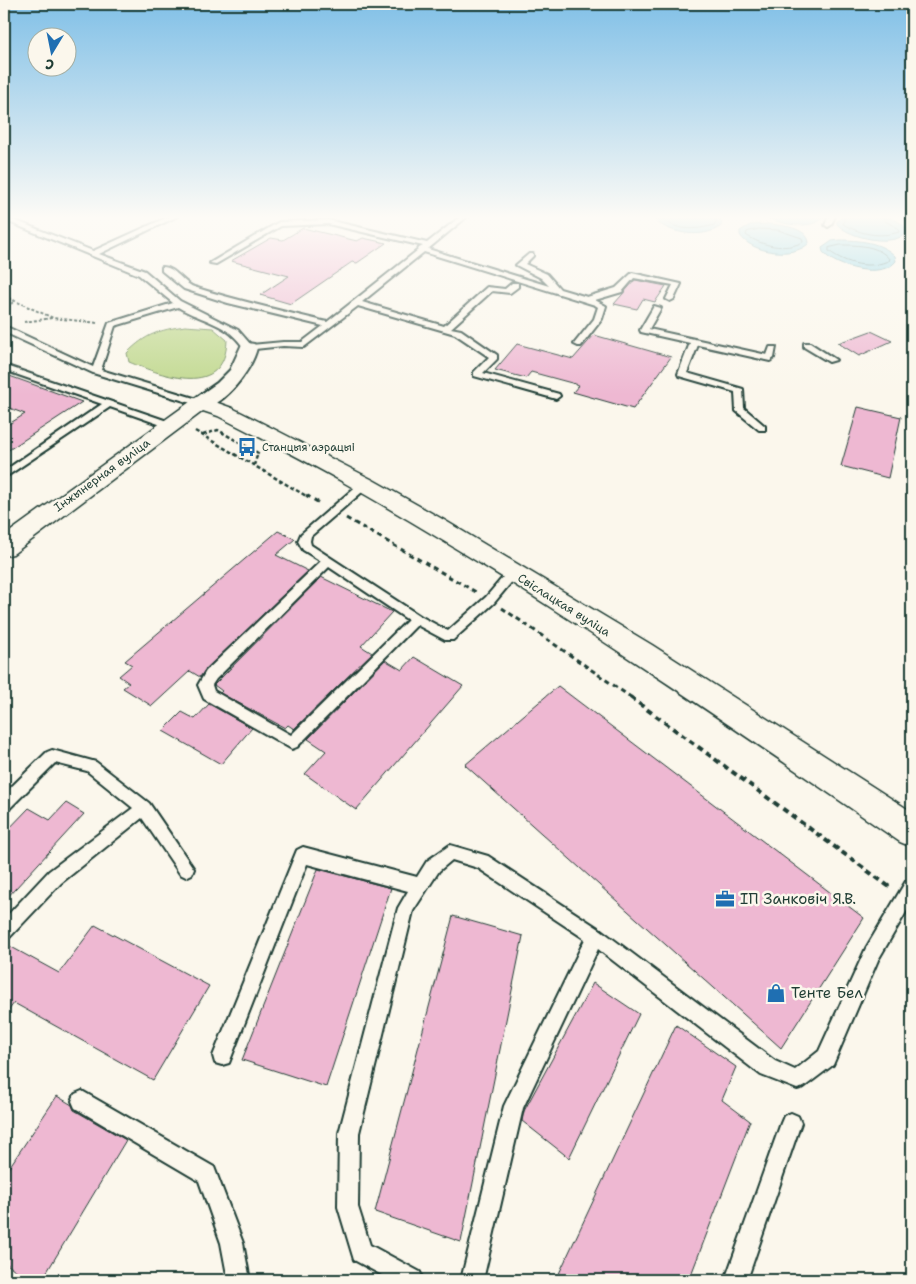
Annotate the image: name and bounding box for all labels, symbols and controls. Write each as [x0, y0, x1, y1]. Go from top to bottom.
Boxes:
north arrow [28, 28, 78, 78]
text: С [44, 55, 56, 74]
street label: Інжынерная вуліца [51, 434, 154, 515]
bus stop icon: Станцыя аэрацыі [236, 436, 258, 458]
place label: Станцыя аэрацыі [262, 440, 355, 455]
street label: Свіслацкая вуліца [515, 570, 614, 640]
office icon: ІП Занковіч Я.В. [714, 888, 736, 910]
place label: ІП Занковіч Я.В. [740, 889, 856, 909]
shop icon: Тенте Бел [765, 982, 787, 1004]
place label: Тенте Бел [791, 983, 863, 1003]

